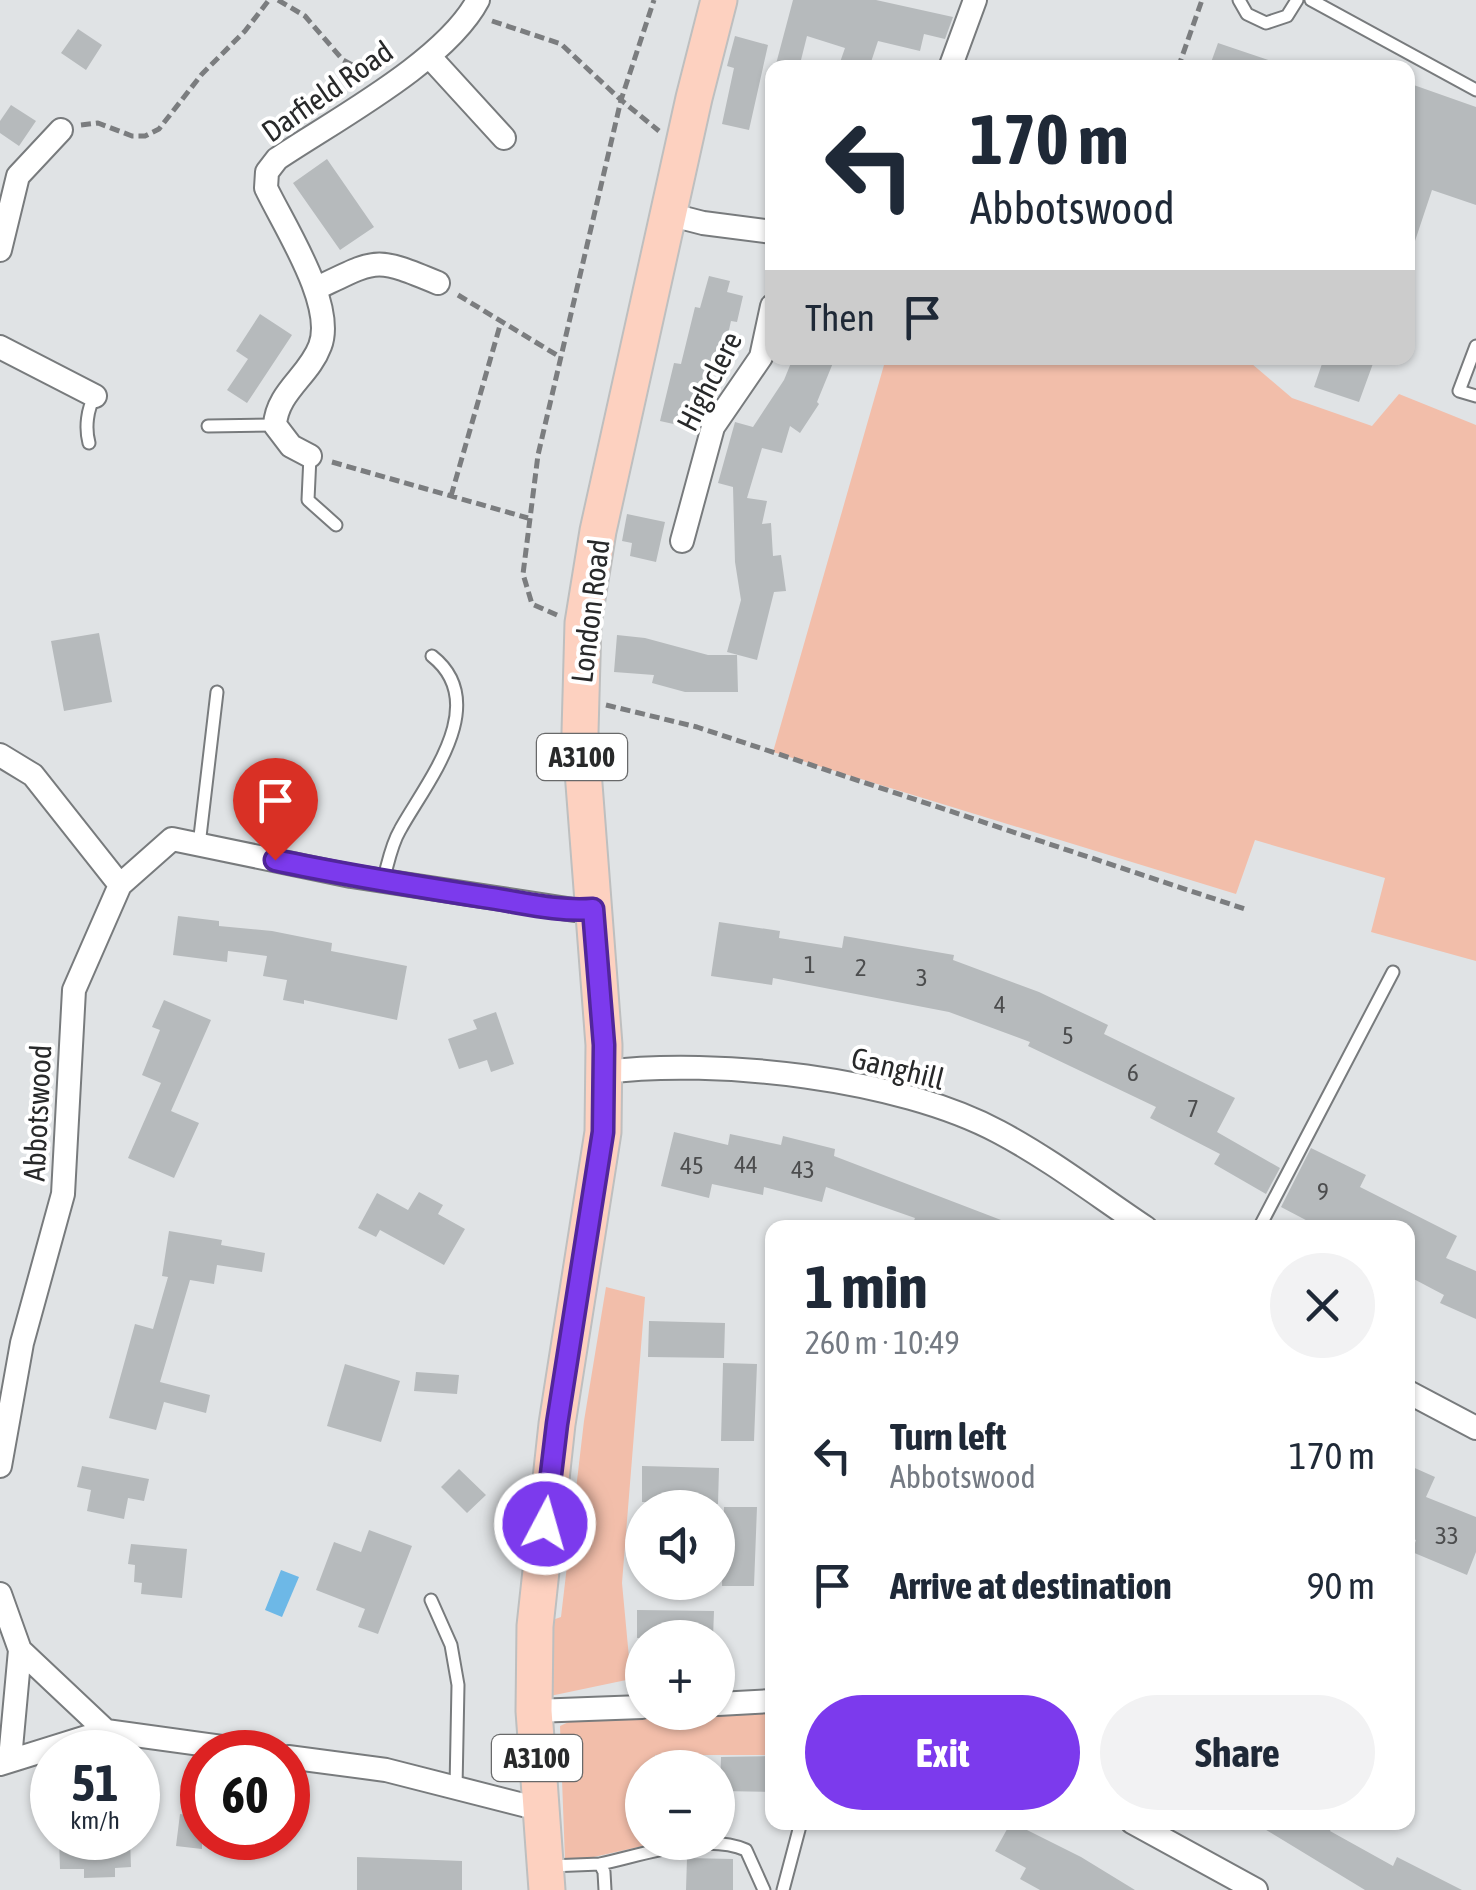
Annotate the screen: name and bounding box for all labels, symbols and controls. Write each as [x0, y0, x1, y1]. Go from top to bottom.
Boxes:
street label: Darfield Road [255, 34, 399, 148]
text: 170 m [970, 99, 1129, 179]
icon: left [805, 100, 935, 230]
text: Abbotswood [970, 182, 1175, 234]
icon: arrive [895, 290, 950, 345]
text: Then [805, 296, 875, 339]
street label: Highclere [670, 326, 748, 436]
street label: London Road [564, 537, 616, 685]
road number: A3100 [537, 734, 627, 780]
pin [233, 758, 318, 861]
icon: arrive [248, 773, 303, 828]
house number: 1 [804, 950, 816, 978]
house number: 2 [855, 953, 867, 981]
house number: 3 [916, 963, 928, 991]
house number: 4 [994, 990, 1006, 1018]
house number: 5 [1062, 1021, 1074, 1049]
street label: Ganghill [848, 1040, 948, 1096]
street label: Abbotswood [16, 1044, 58, 1182]
house number: 6 [1127, 1058, 1139, 1086]
house number: 7 [1187, 1094, 1199, 1122]
house number: 44 [734, 1150, 758, 1178]
house number: 45 [680, 1151, 704, 1179]
house number: 43 [791, 1155, 815, 1183]
house number: 9 [1317, 1177, 1329, 1205]
text: 1 min [805, 1252, 928, 1321]
button: close [1270, 1253, 1375, 1358]
text: 260 m · 10:49 [805, 1324, 960, 1361]
text: Turn left [890, 1415, 1006, 1458]
icon: left [805, 1428, 860, 1483]
text: 170 m [1289, 1434, 1375, 1477]
text: Abbotswood [890, 1458, 1036, 1495]
position arrow [493, 1472, 597, 1576]
map controls [625, 1490, 735, 1860]
button: sound [625, 1490, 735, 1600]
house number: 33 [1435, 1521, 1459, 1549]
icon: arrive [805, 1558, 860, 1613]
text: Arrive at destination [890, 1564, 1172, 1607]
text: 90 m [1307, 1564, 1375, 1607]
button: + [625, 1620, 735, 1730]
button: Exit [805, 1695, 1080, 1810]
button: Share [1100, 1695, 1375, 1810]
speed limit sign: 60 [180, 1730, 310, 1860]
road number: A3100 [492, 1735, 582, 1781]
button: − [625, 1750, 735, 1860]
text: 51 [71, 1754, 118, 1812]
text: km/h [70, 1806, 120, 1834]

